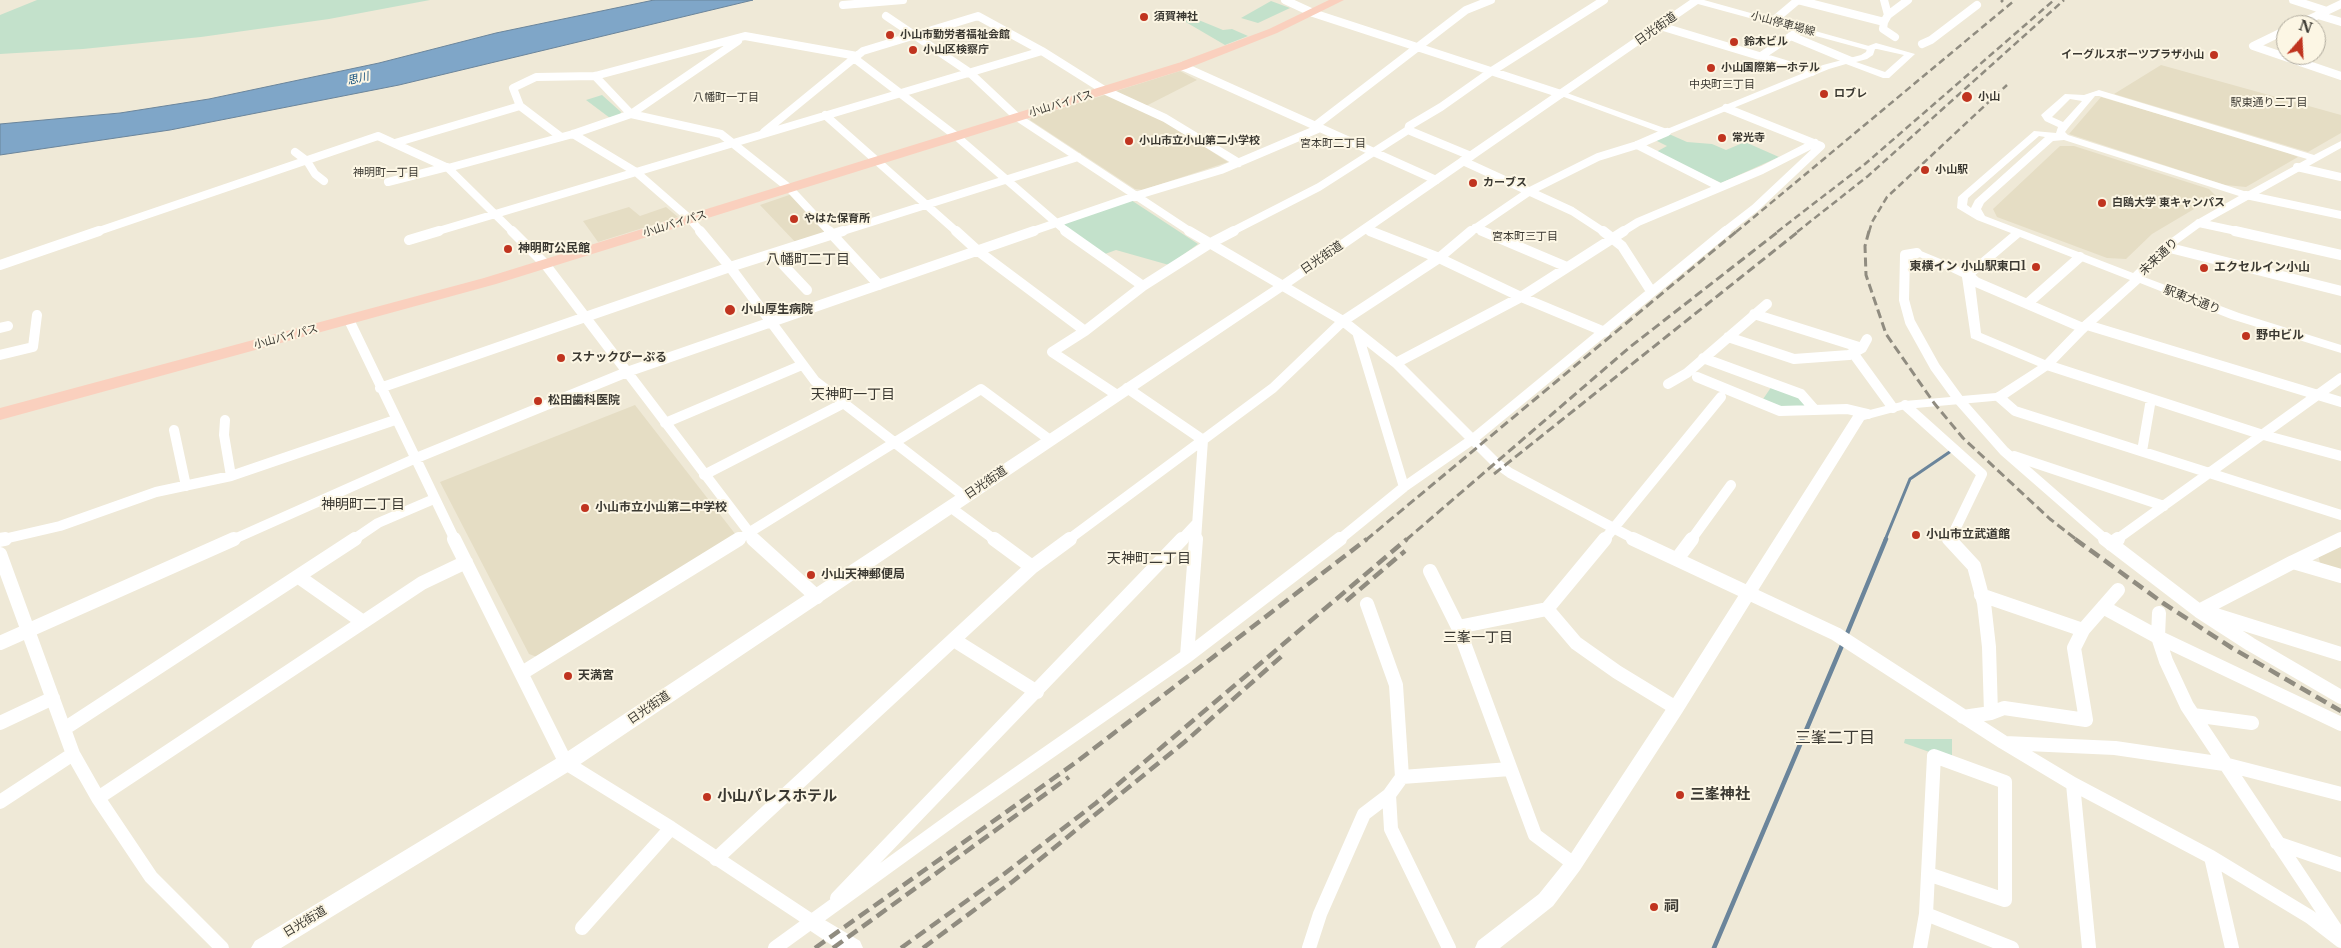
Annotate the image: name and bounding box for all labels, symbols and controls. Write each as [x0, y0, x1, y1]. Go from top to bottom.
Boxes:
street label: 日光街道 [1632, 9, 1680, 49]
street label: 小山停車場線 [1749, 9, 1817, 39]
place label: 須賀神社 [1154, 10, 1198, 24]
marker: 須賀神社 [1138, 11, 1150, 23]
north arrow [2276, 15, 2326, 65]
text: N [2296, 16, 2315, 37]
place label: 小山市勤労者福祉会館 [900, 28, 1010, 42]
marker: 小山市勤労者福祉会館 [884, 29, 896, 41]
place label: 鈴木ビル [1744, 35, 1788, 49]
marker: 鈴木ビル [1728, 36, 1740, 48]
place label: 小山区検察庁 [923, 43, 989, 57]
marker: 小山区検察庁 [907, 44, 919, 56]
place label: イーグルスポーツプラザ小山 [2061, 48, 2204, 62]
marker: イーグルスポーツプラザ小山 [2208, 49, 2220, 61]
place label: 小山国際第一ホテル [1721, 61, 1820, 75]
marker: 小山国際第一ホテル [1705, 62, 1717, 74]
water label: 思川 [346, 70, 370, 88]
district label: 中央町三丁目 [1689, 78, 1755, 92]
place label: ロブレ [1834, 87, 1867, 101]
street label: 小山バイパス [1028, 88, 1094, 120]
marker: ロブレ [1818, 88, 1830, 100]
marker: 小山 [1960, 90, 1974, 104]
place label: 小山 [1978, 90, 2000, 104]
district label: 八幡町一丁目 [693, 91, 759, 105]
district label: 駅東通り二丁目 [2231, 96, 2307, 110]
place label: 常光寺 [1732, 131, 1765, 145]
marker: 常光寺 [1716, 132, 1728, 144]
place label: 小山市立小山第二小学校 [1139, 134, 1260, 148]
marker: 小山市立小山第二小学校 [1123, 135, 1135, 147]
district label: 宮本町二丁目 [1300, 137, 1366, 151]
place label: 小山駅 [1935, 163, 1968, 177]
marker: 小山駅 [1919, 164, 1931, 176]
district label: 神明町一丁目 [353, 166, 419, 180]
place label: カーブス [1483, 176, 1527, 190]
marker: カーブス [1467, 177, 1479, 189]
place label: 白鴎大学 東キャンパス [2112, 196, 2225, 210]
marker: 白鴎大学 東キャンパス [2096, 197, 2108, 209]
street label: 小山バイパス [642, 208, 708, 240]
place label: やはた保育所 [804, 212, 870, 226]
marker: やはた保育所 [788, 213, 800, 225]
district label: 宮本町三丁目 [1492, 230, 1558, 244]
street label: 未来通り [2137, 235, 2181, 279]
street label: 日光街道 [1298, 239, 1346, 277]
place label: 神明町公民館 [518, 242, 590, 256]
marker: 神明町公民館 [502, 243, 514, 255]
district label: 八幡町二丁目 [766, 252, 850, 268]
place label: 東横イン 小山駅東口1 [1910, 260, 2026, 274]
marker: 東横イン 小山駅東口1 [2030, 261, 2042, 273]
place label: エクセルイン小山 [2214, 261, 2310, 275]
marker: エクセルイン小山 [2198, 262, 2210, 274]
street label: 駅東大通り [2161, 283, 2223, 317]
marker: 小山厚生病院 [723, 303, 737, 317]
place label: 小山厚生病院 [741, 303, 813, 317]
street label: 小山バイパス [252, 322, 320, 352]
place label: 野中ビル [2256, 329, 2304, 343]
marker: 野中ビル [2240, 330, 2252, 342]
place label: スナックぴーぷる [571, 351, 667, 365]
marker: スナックぴーぷる [555, 352, 567, 364]
district label: 天神町一丁目 [811, 387, 895, 403]
place label: 松田歯科医院 [548, 394, 620, 408]
marker: 松田歯科医院 [532, 395, 544, 407]
street label: 日光街道 [962, 464, 1010, 502]
district label: 神明町二丁目 [321, 497, 405, 513]
place label: 小山市立小山第二中学校 [595, 501, 727, 515]
marker: 小山市立小山第二中学校 [579, 502, 591, 514]
place label: 小山市立武道館 [1926, 528, 2010, 542]
marker: 小山市立武道館 [1910, 529, 1922, 541]
district label: 天神町二丁目 [1107, 551, 1191, 567]
place label: 小山天神郵便局 [821, 568, 905, 582]
marker: 小山天神郵便局 [805, 569, 817, 581]
district label: 三峯一丁目 [1443, 630, 1513, 646]
place label: 天満宮 [578, 669, 614, 683]
marker: 天満宮 [562, 670, 574, 682]
street label: 日光街道 [625, 689, 673, 727]
district label: 三峯二丁目 [1795, 728, 1875, 748]
place label: 三峯神社 [1690, 786, 1750, 804]
place label: 小山パレスホテル [717, 788, 837, 806]
marker: 三峯神社 [1674, 789, 1686, 801]
marker: 小山パレスホテル [701, 791, 713, 803]
place label: 祠 [1664, 898, 1679, 916]
marker: 祠 [1648, 901, 1660, 913]
street label: 日光街道 [281, 903, 329, 941]

